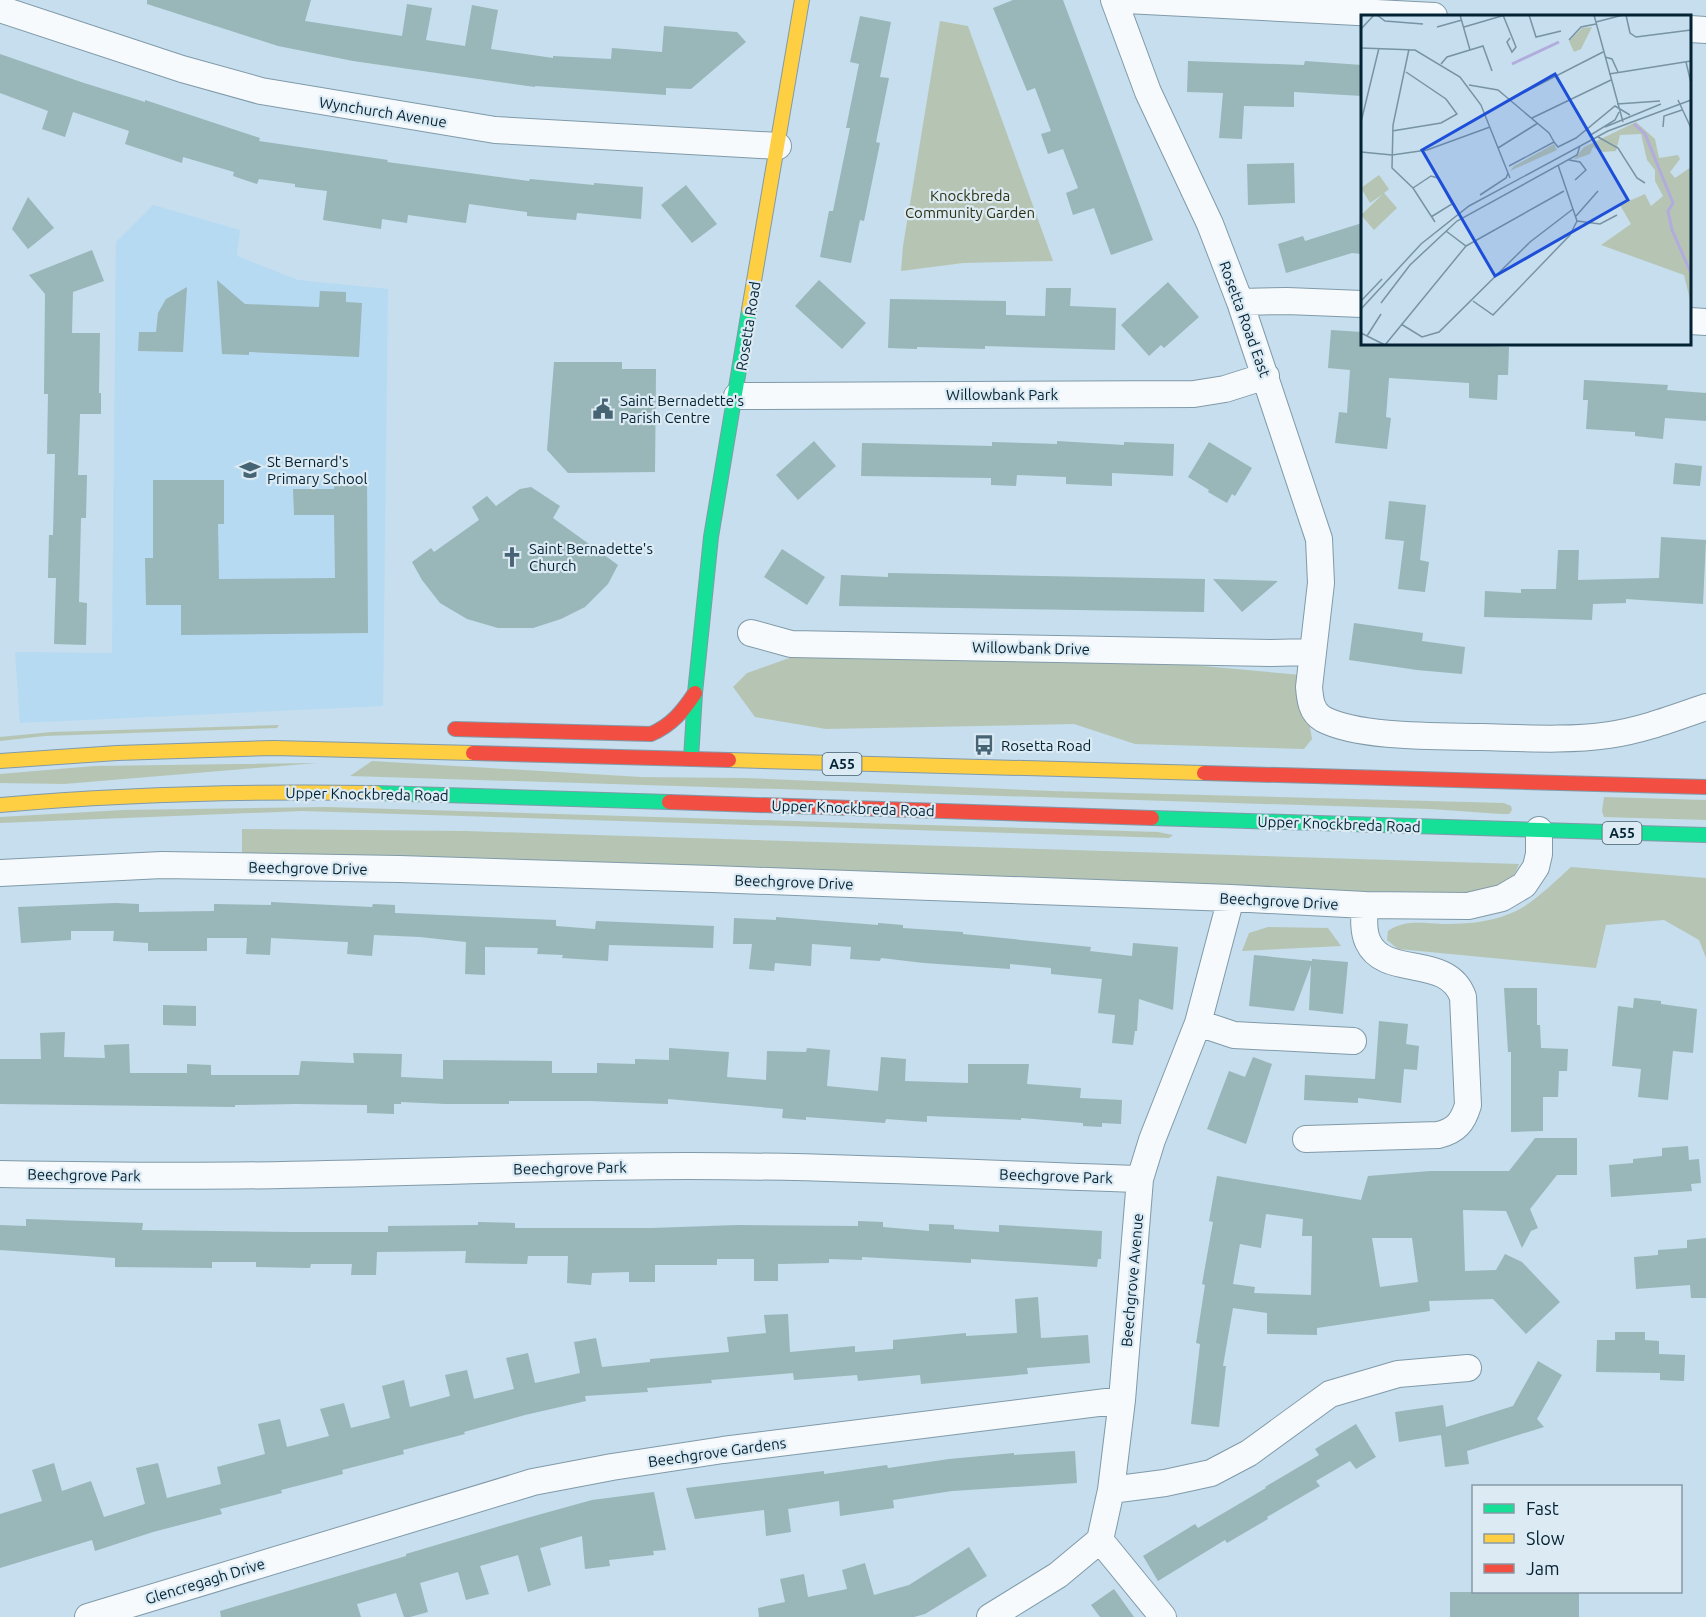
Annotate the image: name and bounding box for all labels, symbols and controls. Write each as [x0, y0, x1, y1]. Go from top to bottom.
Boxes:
inset map [1361, 15, 1691, 345]
street label: Wynchurch Avenue [318, 94, 448, 130]
park label: Knockbreda Community Garden [905, 187, 1035, 221]
street label: Rosetta Road East [1216, 259, 1274, 379]
street label: Rosetta Road [733, 280, 763, 372]
street label: Willowbank Park [946, 386, 1058, 403]
place label: Saint Bernadette's Parish Centre [620, 392, 744, 426]
public building icon: Saint Bernadette's Parish Centre [591, 397, 615, 421]
place label: St Bernard's Primary School [267, 453, 368, 487]
school or university icon: St Bernard's Primary School [238, 458, 262, 482]
place label: Saint Bernadette's Church [529, 540, 653, 574]
church icon: Saint Bernadette's Church [500, 545, 524, 569]
street label: Willowbank Drive [972, 638, 1090, 658]
bus stop icon: Rosetta Road [972, 733, 996, 757]
place label: Rosetta Road [1001, 737, 1091, 754]
road number: A55 [822, 753, 862, 775]
street label: Upper Knockbreda Road [285, 784, 449, 804]
street label: Upper Knockbreda Road [771, 797, 935, 819]
street label: Upper Knockbreda Road [1257, 813, 1421, 835]
road number: A55 [1602, 822, 1642, 844]
street label: Beechgrove Drive [248, 858, 368, 878]
street label: Beechgrove Drive [734, 871, 854, 893]
street label: Beechgrove Drive [1219, 889, 1339, 913]
street label: Beechgrove Park [513, 1159, 627, 1177]
street label: Beechgrove Park [27, 1166, 141, 1184]
street label: Beechgrove Park [999, 1166, 1113, 1186]
street label: Beechgrove Avenue [1118, 1212, 1146, 1348]
street label: Beechgrove Gardens [647, 1434, 787, 1470]
legend [1472, 1485, 1682, 1593]
text: Fast [1526, 1498, 1559, 1518]
text: Slow [1526, 1528, 1565, 1548]
street label: Glencregagh Drive [143, 1555, 267, 1607]
text: Jam [1526, 1558, 1560, 1578]

